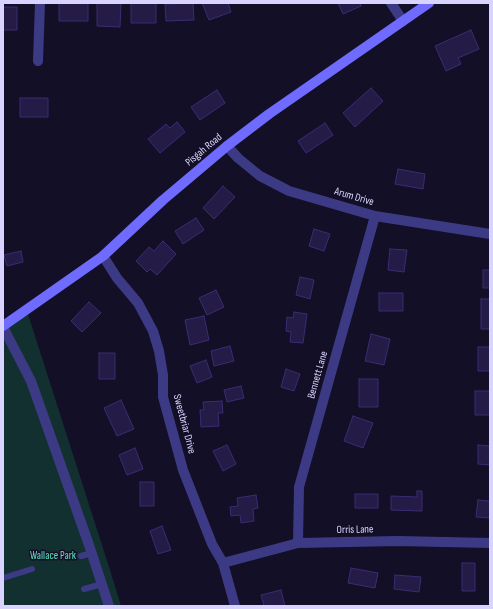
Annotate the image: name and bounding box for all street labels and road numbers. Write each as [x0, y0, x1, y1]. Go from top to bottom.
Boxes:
street label: Pisgah Road [183, 131, 225, 169]
street label: Arum Drive [333, 185, 375, 209]
street label: Bennett Lane [305, 350, 331, 400]
street label: Sweetbriar Drive [170, 393, 198, 455]
street label: Orris Lane [336, 523, 374, 537]

